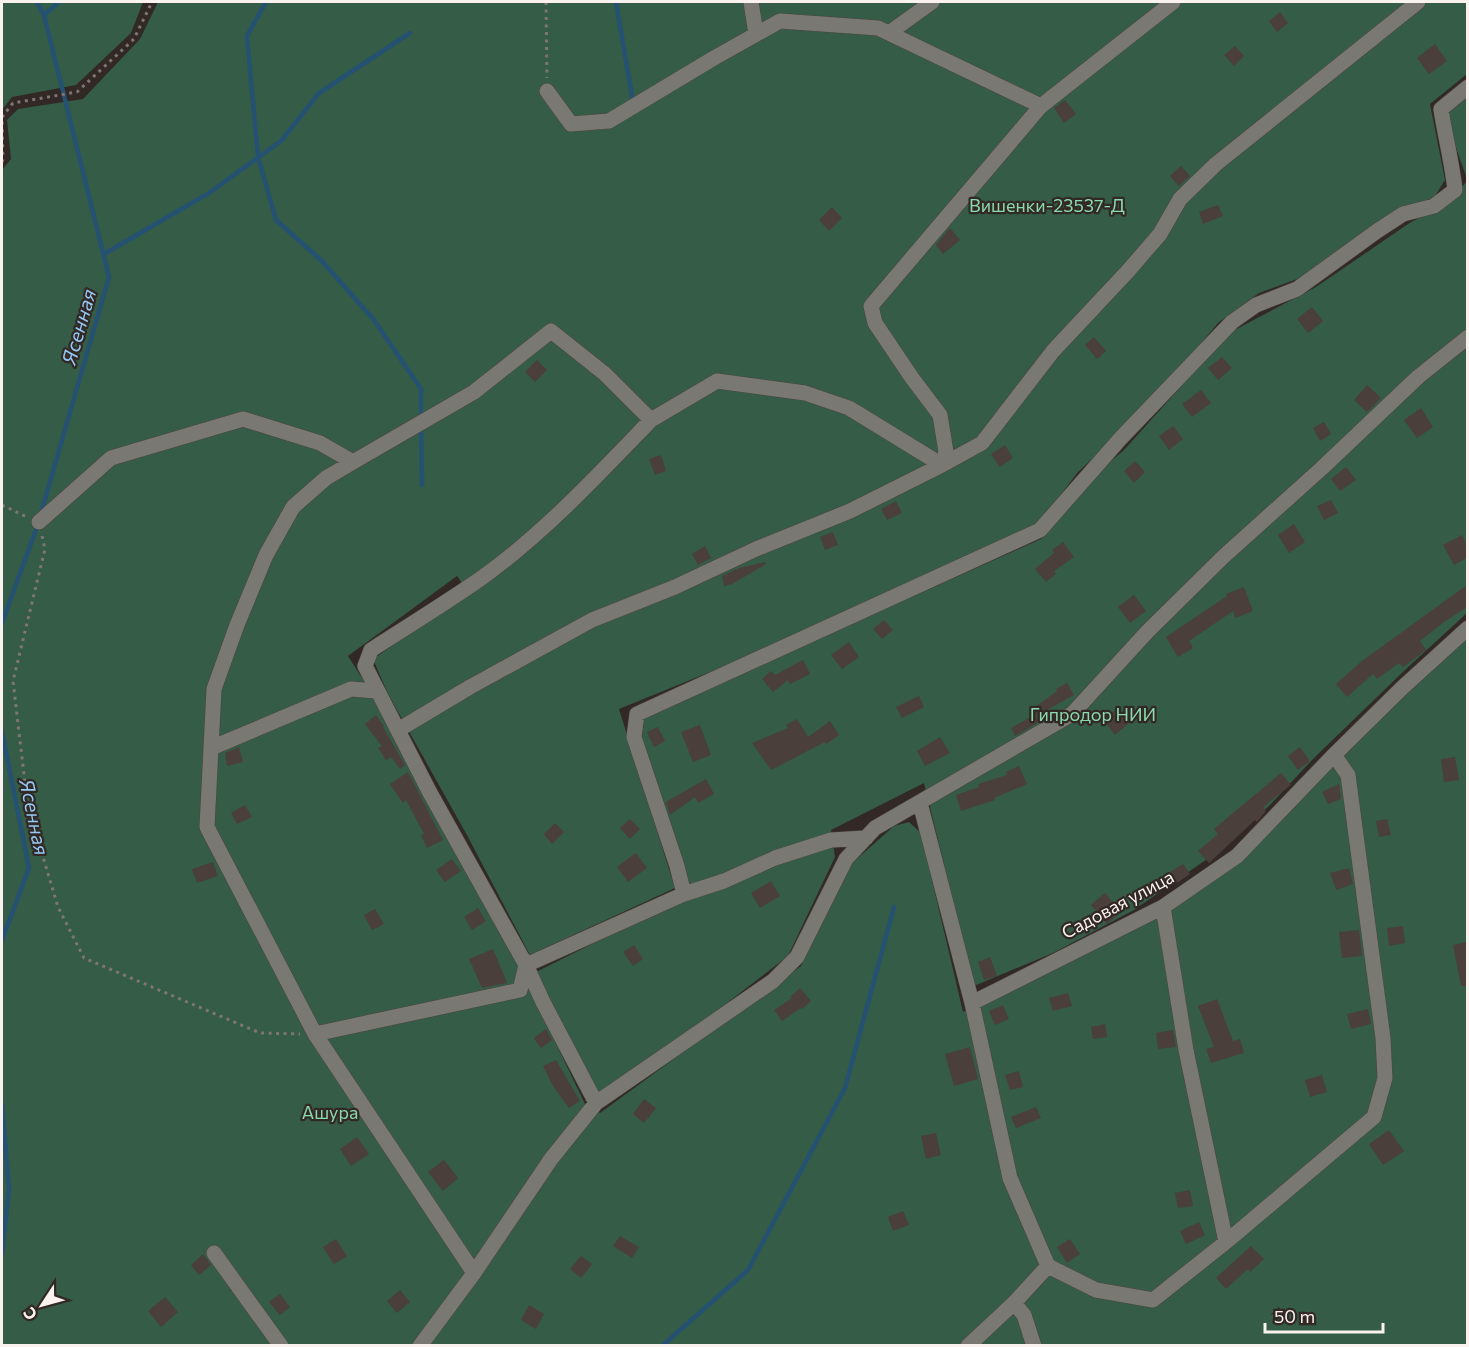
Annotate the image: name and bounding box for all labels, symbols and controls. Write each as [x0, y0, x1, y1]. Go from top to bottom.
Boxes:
park label: Вишенки-23537-Д [969, 194, 1125, 216]
water label: Ясенная [56, 286, 100, 368]
park label: Гипродор НИИ [1030, 703, 1156, 725]
water label: Ясенная [15, 775, 55, 857]
street label: Садовая улица [1058, 865, 1177, 943]
park label: Ашура [302, 1101, 358, 1123]
north arrow [12, 1275, 72, 1335]
scale bar [1265, 1296, 1384, 1334]
text: С [19, 1304, 40, 1324]
text: 50 m [1274, 1305, 1315, 1327]

